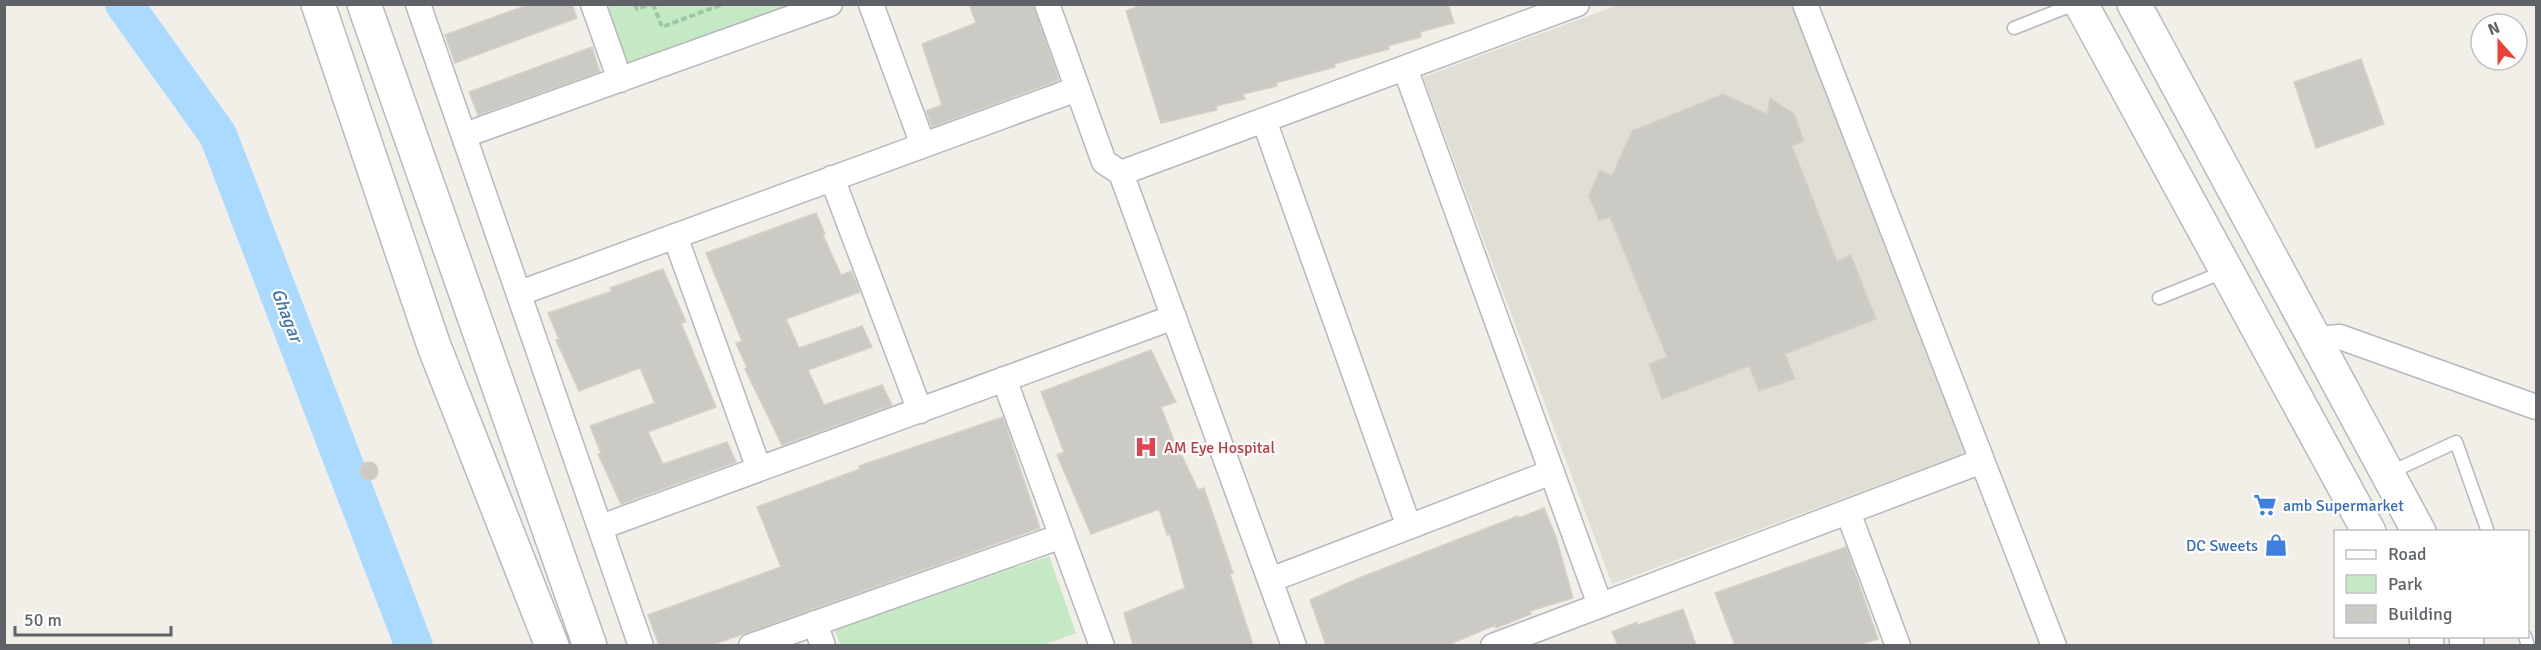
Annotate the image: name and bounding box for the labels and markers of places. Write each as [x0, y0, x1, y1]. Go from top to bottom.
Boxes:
hospital icon: AM Eye Hospital [1133, 434, 1159, 460]
place label: AM Eye Hospital [1164, 438, 1275, 458]
supermarket icon: amb Supermarket [2252, 492, 2278, 518]
place label: amb Supermarket [2283, 496, 2404, 516]
shop icon: DC Sweets [2263, 532, 2289, 558]
place label: DC Sweets [2186, 536, 2258, 556]

